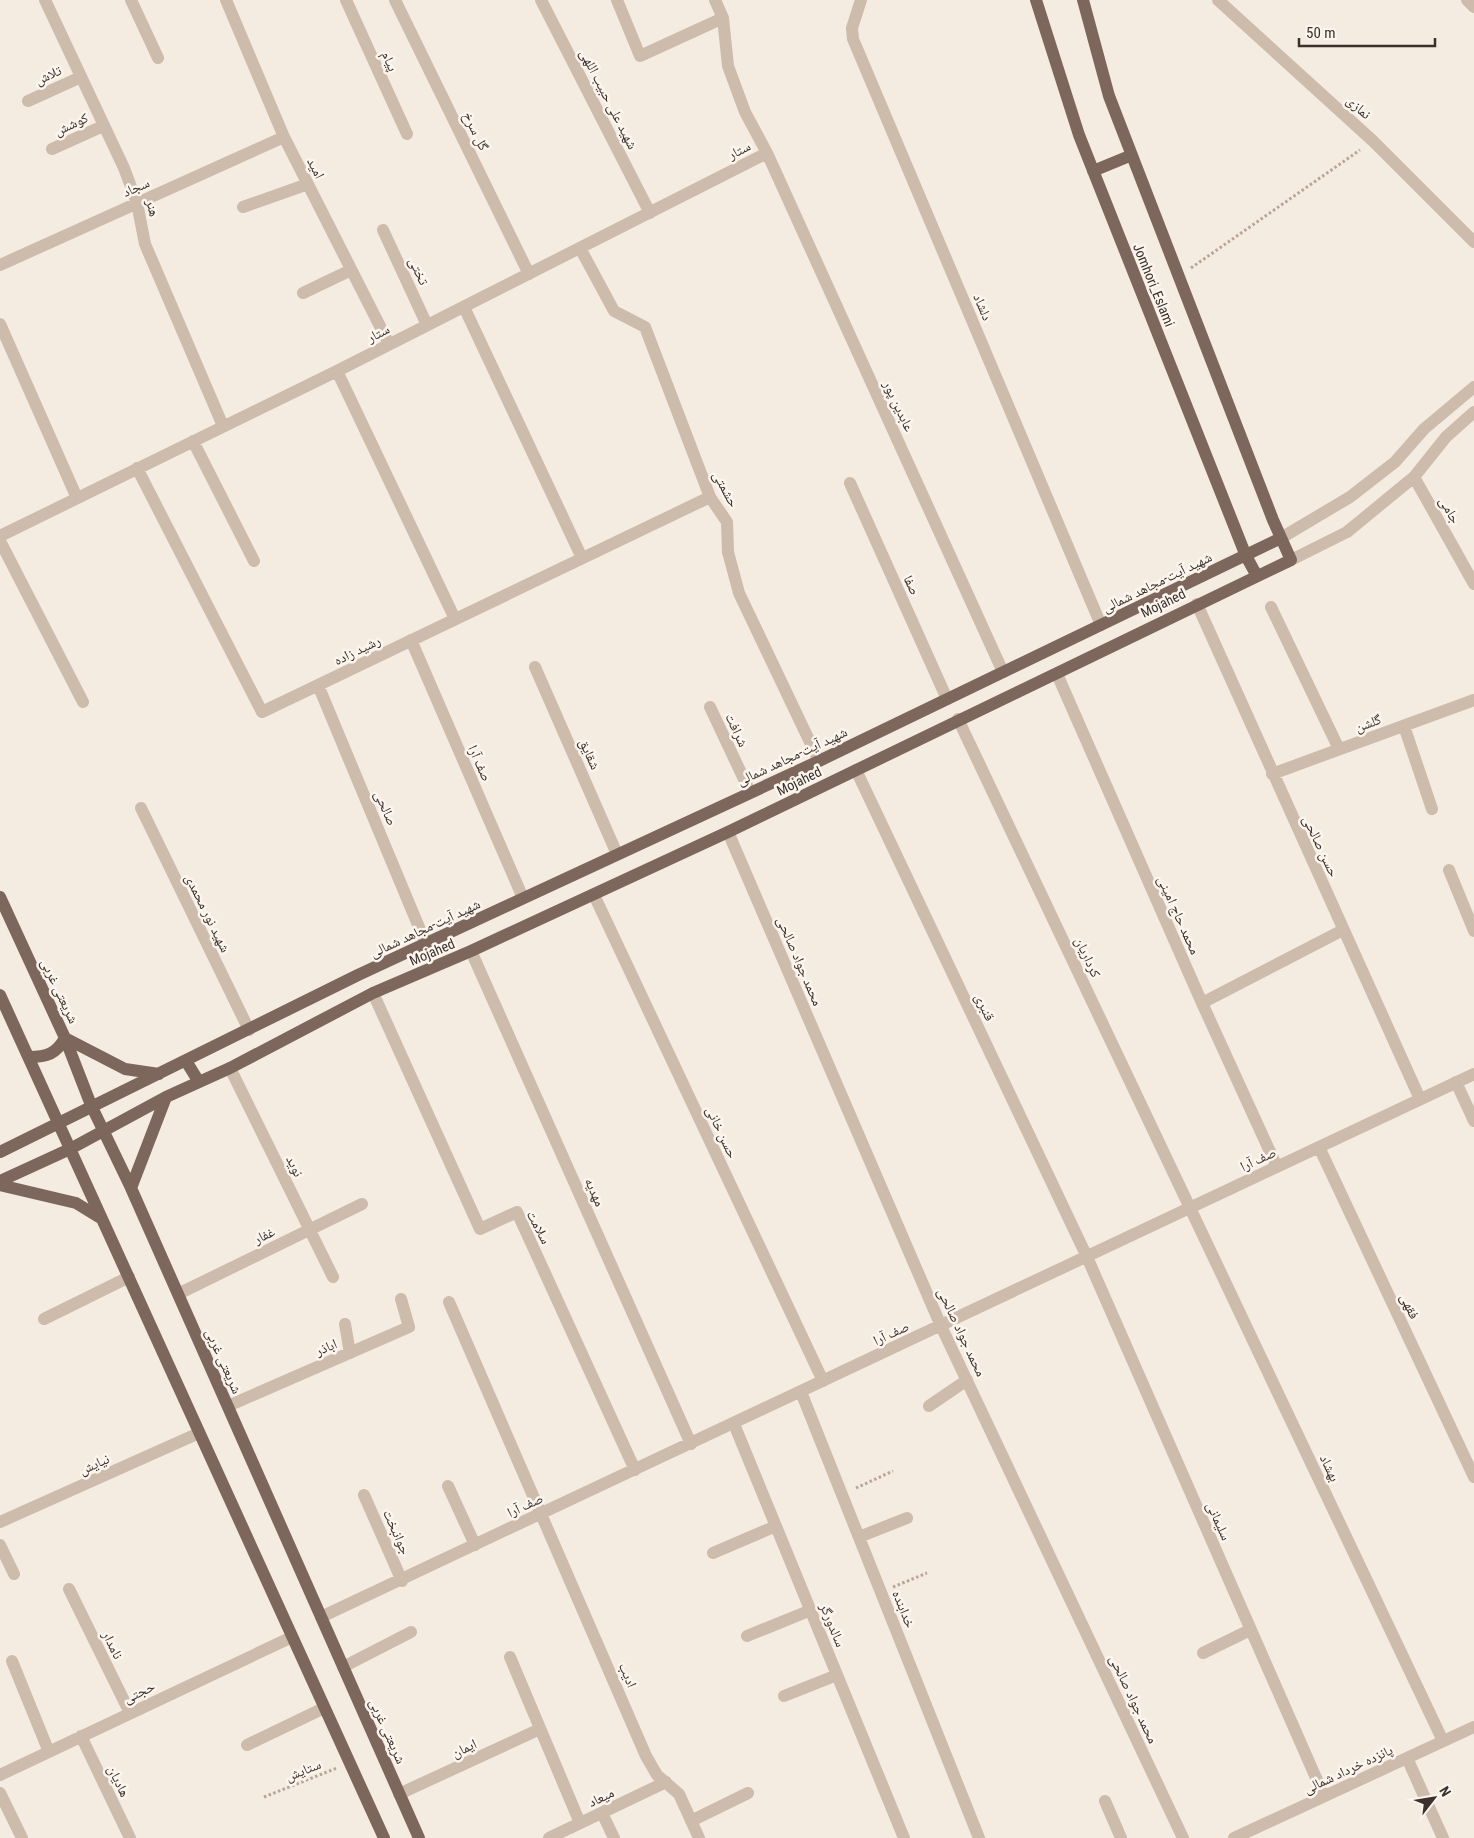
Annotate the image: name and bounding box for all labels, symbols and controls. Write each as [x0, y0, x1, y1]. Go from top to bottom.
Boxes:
scale bar [1299, 15, 1435, 47]
text: 50 m [1306, 24, 1336, 42]
street label: شهید علی حبیب اللهی [576, 46, 641, 152]
street label: پیام [377, 49, 402, 74]
street label: تلاش [32, 62, 64, 89]
street label: نمازی [1343, 92, 1375, 123]
street label: کوشش [51, 109, 91, 140]
street label: گل سرخ [458, 109, 492, 154]
street label: ستار [724, 138, 753, 164]
street label: امید [304, 155, 328, 181]
street label: سجاد [120, 174, 152, 200]
street label: هنر [142, 197, 163, 218]
street label: Jomhori_Eslami [1130, 241, 1178, 329]
street label: تختی [405, 255, 432, 288]
street label: دلشاد [970, 291, 996, 323]
street label: ستار [363, 321, 392, 347]
street label: عابدین پور [879, 377, 918, 434]
street label: حشمتی [709, 468, 742, 510]
street label: جامی [1435, 494, 1464, 527]
street label: شهید آیت-مجاهد شمالی [1100, 549, 1215, 616]
street label: صفا [901, 573, 923, 597]
street label: Mojahed [1138, 585, 1188, 621]
street label: رشید زاده [331, 632, 383, 669]
street label: شرافت [721, 711, 752, 750]
street label: گلشن [1353, 711, 1384, 736]
street label: شهید آیت-مجاهد شمالی [734, 723, 850, 789]
street label: شقایق [574, 736, 604, 773]
street label: صف آرا [464, 743, 495, 784]
street label: Mojahed [774, 763, 824, 799]
street label: صالحی [371, 788, 400, 828]
street label: حسن صالحی [1299, 813, 1342, 880]
street label: شهید نور محمدی [181, 871, 234, 955]
street label: محمد حاج امینی [1153, 873, 1203, 958]
street label: شهید آیت-مجاهد شمالی [367, 895, 483, 961]
street label: محمد جواد صالحی [773, 914, 826, 1009]
street label: کرداریان [1071, 934, 1104, 980]
street label: Mojahed [407, 935, 457, 969]
street label: شریعتی غربی [37, 956, 82, 1026]
street label: قنبری [971, 991, 998, 1024]
street label: حسن خانی [702, 1103, 741, 1161]
street label: صف آرا [1238, 1144, 1279, 1175]
street label: نوید [282, 1153, 307, 1180]
street label: مهدیه [581, 1175, 608, 1209]
street label: سلامت [524, 1208, 554, 1246]
street label: غفار [250, 1223, 278, 1248]
street label: محمد جواد صالحی [934, 1285, 989, 1379]
street label: فقهی [1396, 1291, 1423, 1322]
street label: صف آرا [871, 1318, 912, 1349]
street label: شریعتی غربی [202, 1326, 245, 1396]
street label: اباذر [312, 1335, 340, 1360]
street label: نیایش [76, 1450, 112, 1479]
street label: بهشاد [1316, 1452, 1343, 1484]
street label: صف آرا [505, 1490, 546, 1521]
street label: سلیمانی [1203, 1499, 1235, 1543]
street label: جوانبخت [379, 1507, 414, 1557]
street label: خدابنده [889, 1588, 919, 1630]
street label: سالدورگر [816, 1600, 849, 1650]
street label: نامدار [98, 1627, 127, 1662]
street label: محمد جواد صالحی [1106, 1652, 1161, 1746]
street label: ادیب [615, 1660, 640, 1690]
street label: حجتی [121, 1678, 158, 1707]
street label: شریعتی غربی [366, 1696, 409, 1766]
street label: ایمان [449, 1735, 479, 1762]
street label: پانزده خرداد شمالی [1301, 1741, 1396, 1798]
street label: ستایش [283, 1756, 323, 1785]
street label: هادیان [104, 1763, 133, 1800]
north arrow [1409, 1773, 1459, 1823]
street label: میعاد [586, 1784, 617, 1810]
text: N [1436, 1784, 1454, 1799]

